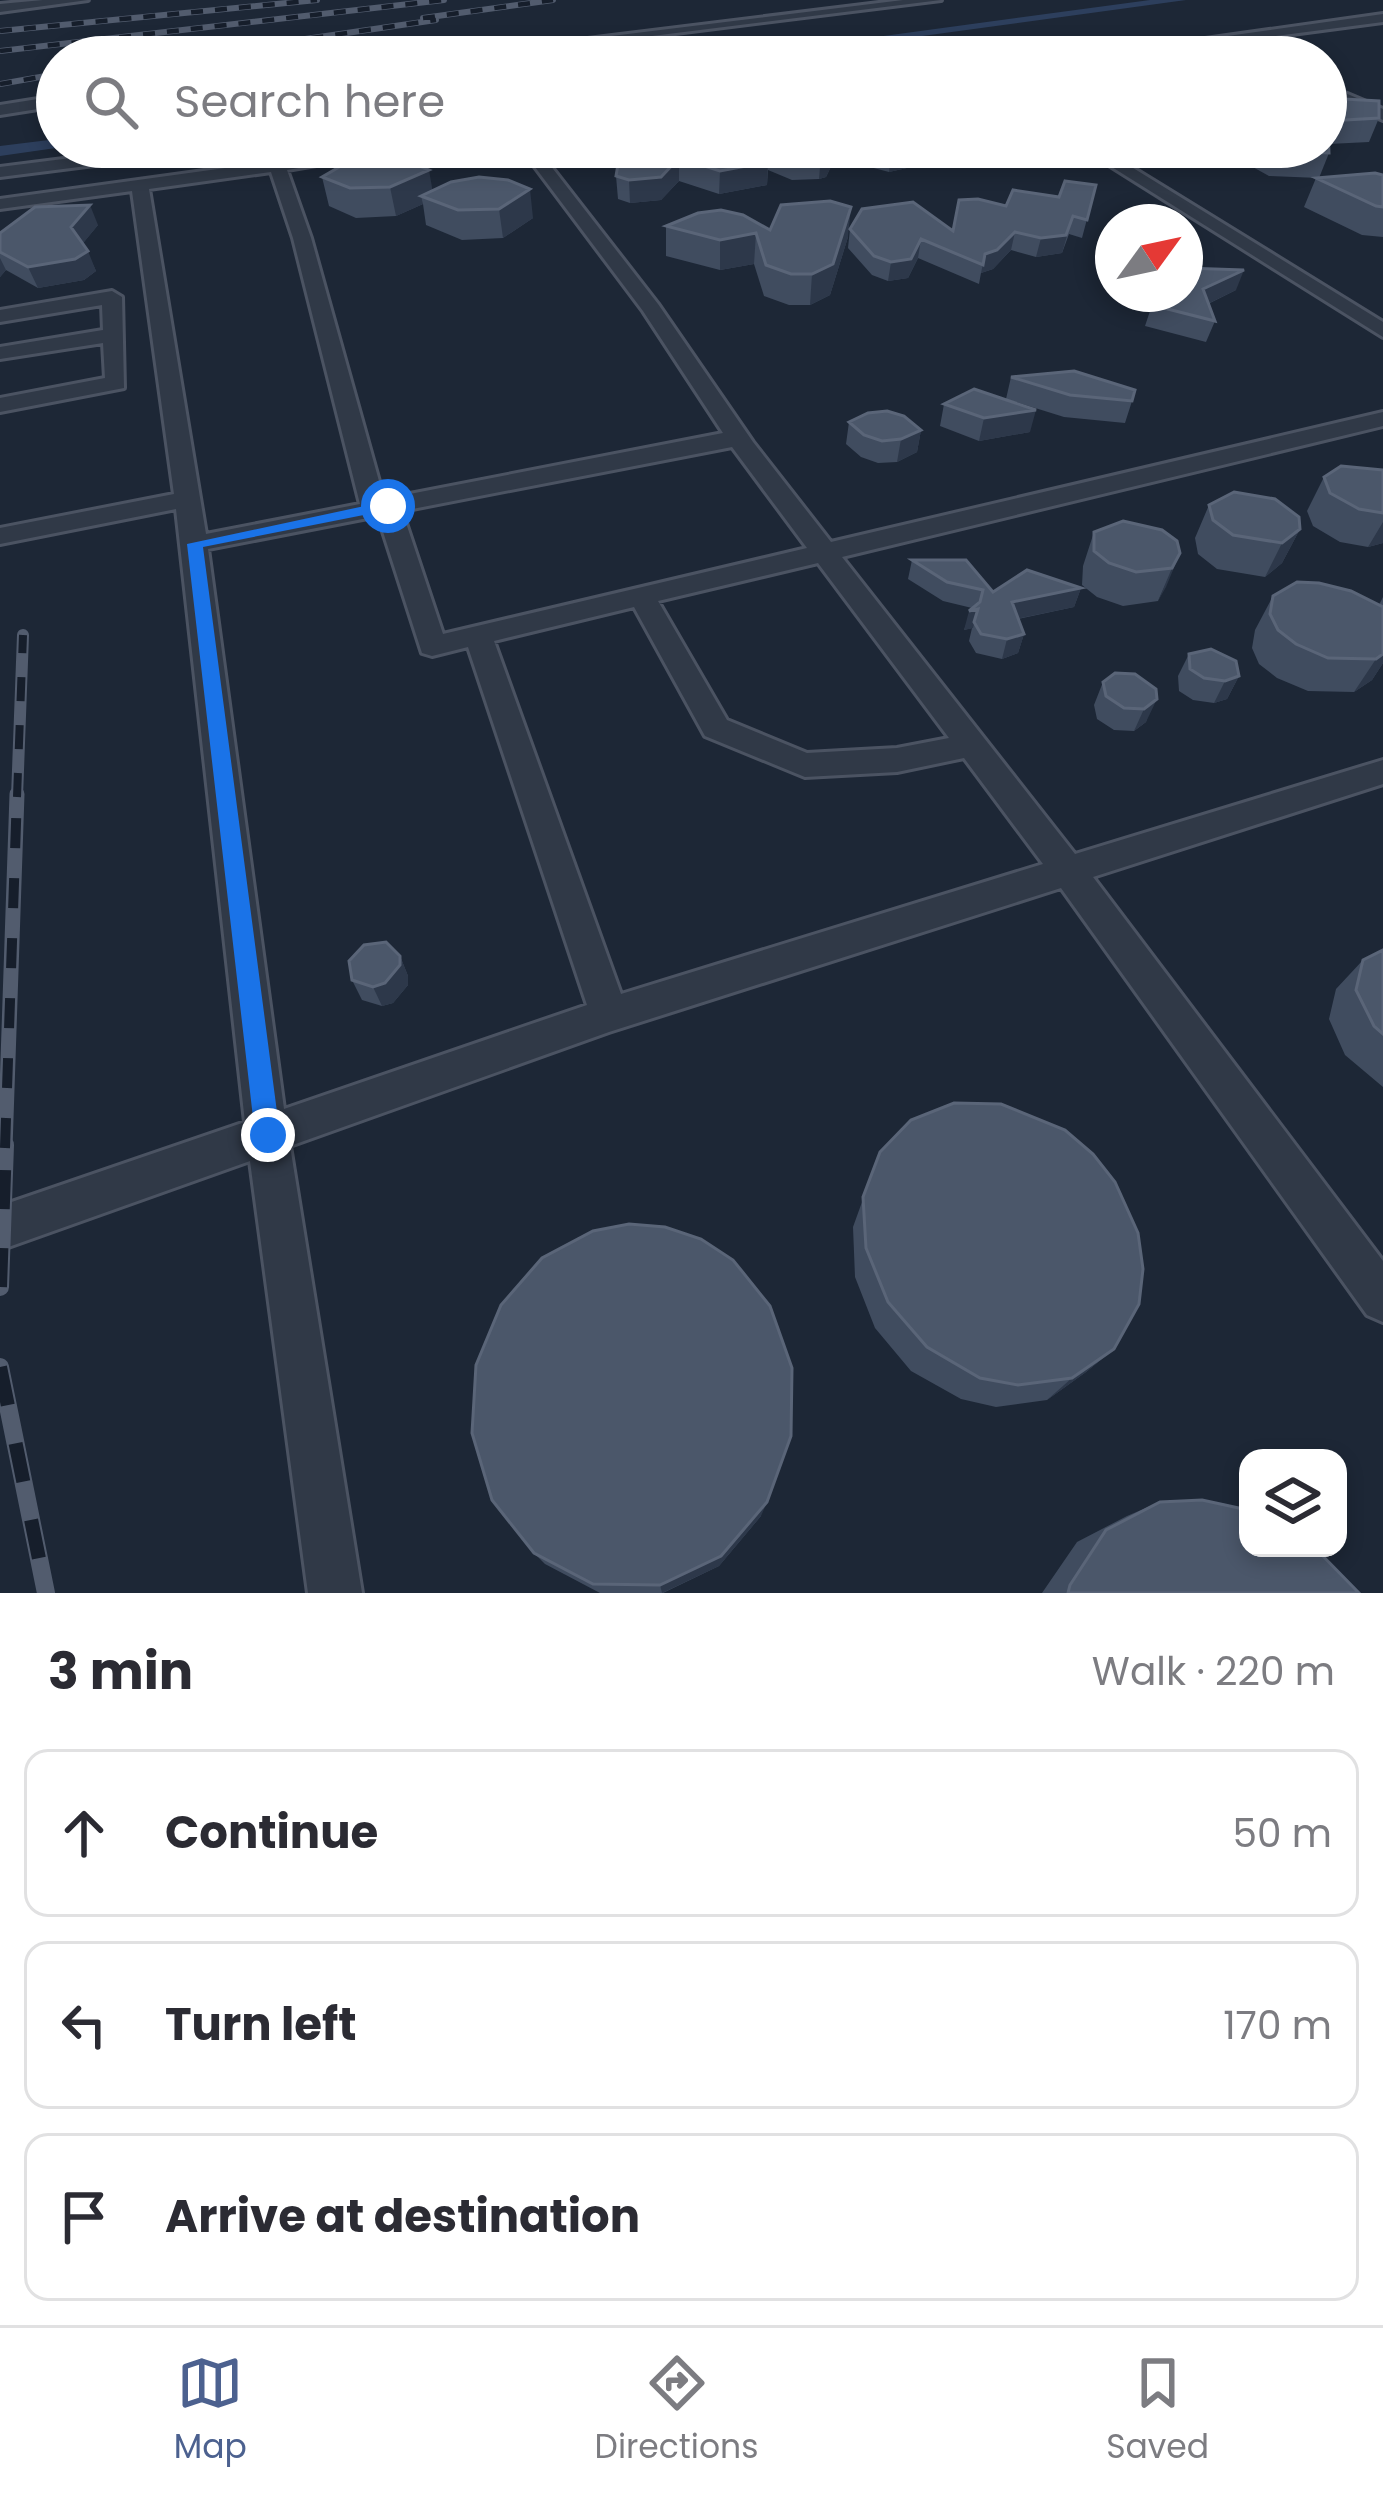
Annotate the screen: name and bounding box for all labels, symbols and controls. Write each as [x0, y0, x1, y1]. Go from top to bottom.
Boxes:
search box [36, 36, 1347, 168]
icon: search [78, 69, 144, 135]
text: Search here [174, 70, 445, 133]
north arrow [1095, 204, 1203, 312]
route start [361, 479, 415, 533]
route end [241, 1108, 295, 1162]
map controls [1239, 1449, 1347, 1557]
button: layers [1239, 1449, 1347, 1557]
text: 3 min [48, 1635, 193, 1707]
text: Walk · 220 m [1092, 1644, 1335, 1699]
icon: ahead [51, 1800, 117, 1866]
text: Continue [165, 1801, 378, 1864]
text: 50 m [1232, 1806, 1332, 1861]
icon: left [51, 1992, 117, 2058]
text: Turn left [165, 1993, 357, 2056]
text: 170 m [1223, 1998, 1332, 2053]
icon: arrive [51, 2184, 117, 2250]
text: Arrive at destination [165, 2185, 640, 2248]
tab: Map [174, 2350, 247, 2472]
tab: Directions [595, 2350, 758, 2472]
tab: Saved [1106, 2350, 1209, 2472]

